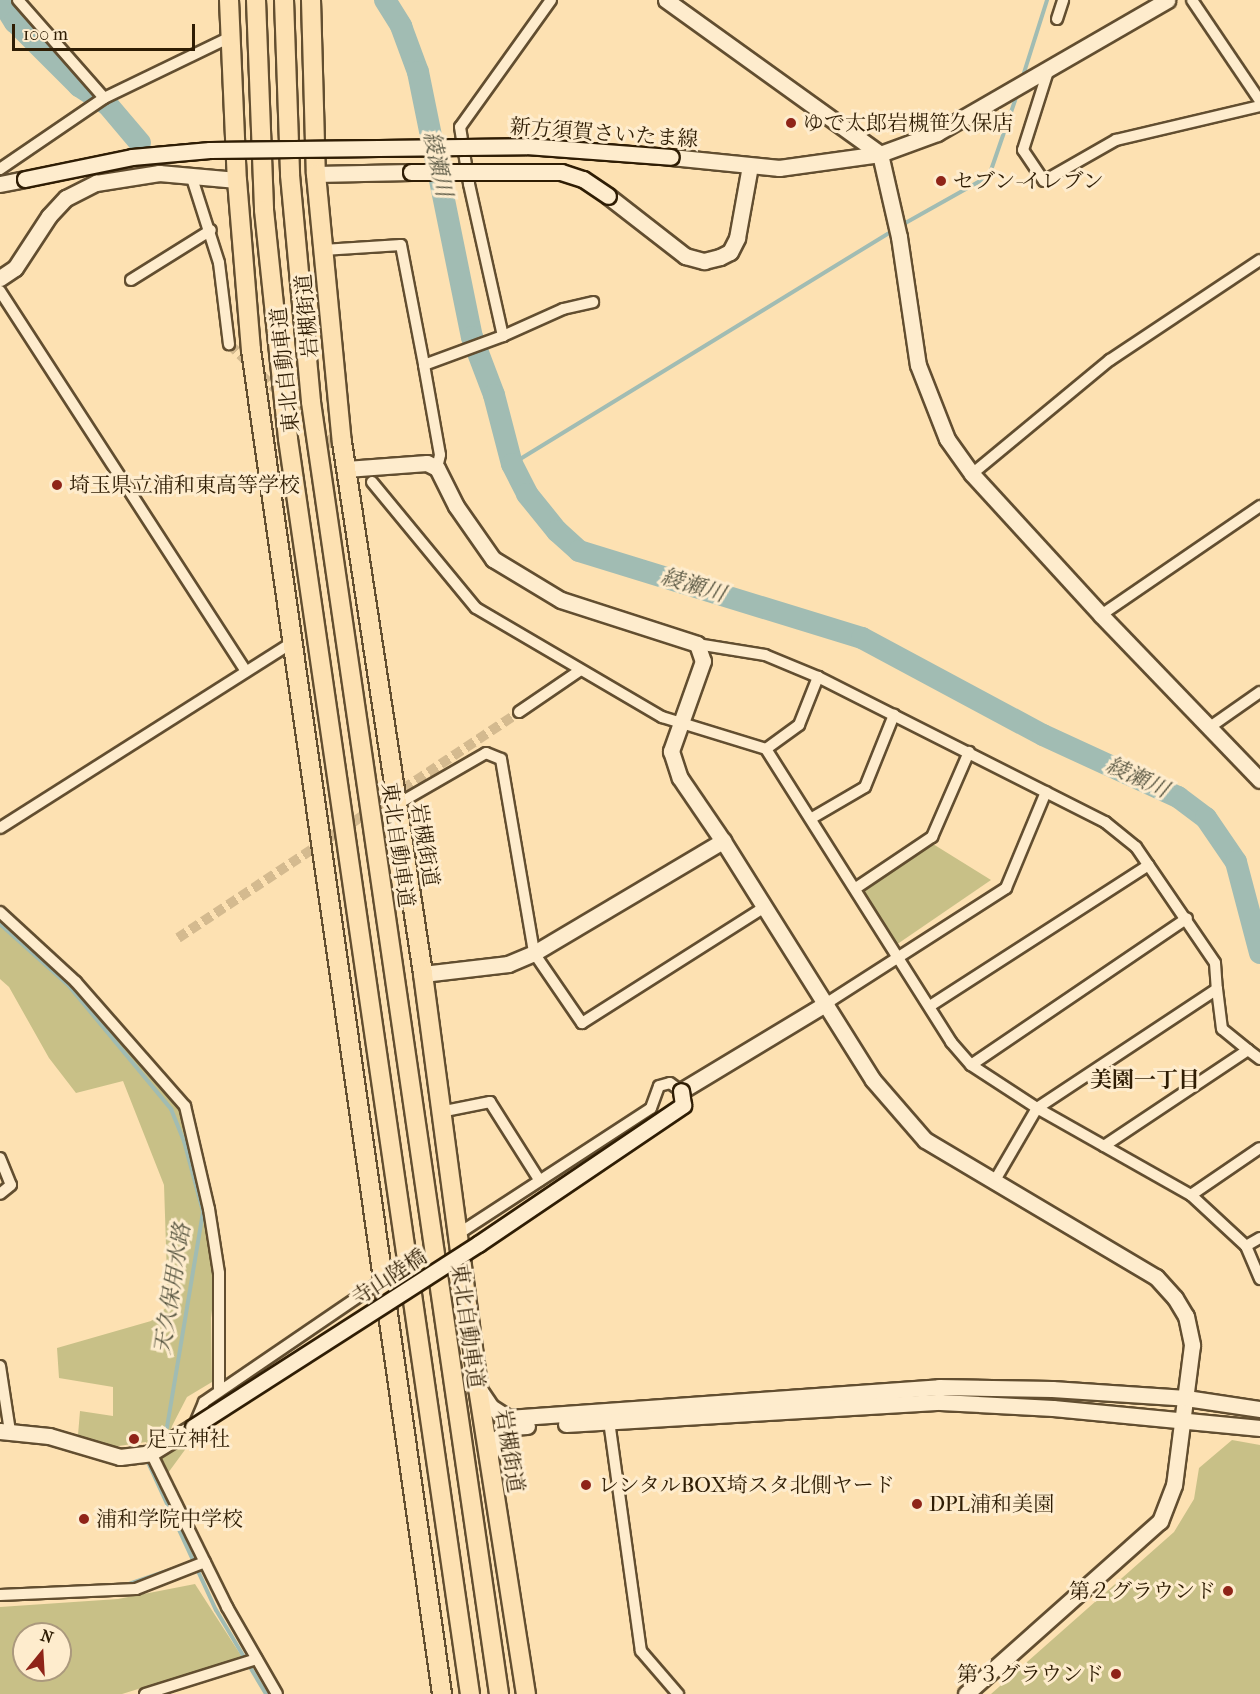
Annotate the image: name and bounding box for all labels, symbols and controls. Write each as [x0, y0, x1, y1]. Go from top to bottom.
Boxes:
scale bar [15, 12, 198, 50]
text: 100 m [23, 24, 68, 45]
place label: ゆで太郎岩槻笹久保店 [803, 110, 1013, 136]
street label: 新方須賀さいたま線 [509, 114, 699, 152]
marker: ゆで太郎岩槻笹久保店 [784, 116, 798, 130]
water label: 綾瀬川 [417, 129, 457, 199]
place label: セブン-イレブン [953, 168, 1105, 194]
marker: セブン-イレブン [934, 174, 948, 188]
street label: 岩槻街道 [291, 273, 323, 359]
street label: 東北自動車道 [266, 306, 304, 434]
place label: 埼玉県立浦和東高等学校 [69, 472, 300, 498]
marker: 埼玉県立浦和東高等学校 [50, 478, 64, 492]
water label: 綾瀬川 [658, 564, 728, 608]
water label: 綾瀬川 [1102, 752, 1172, 804]
street label: 東北自動車道 [377, 781, 419, 909]
street label: 岩槻街道 [406, 802, 444, 888]
district label: 美園一丁目 [1090, 1068, 1200, 1094]
water label: 天久保用水路 [150, 1222, 196, 1356]
street label: 寺山陸橋 [347, 1244, 431, 1310]
street label: 東北自動車道 [447, 1262, 489, 1390]
street label: 岩槻街道 [491, 1408, 529, 1494]
place label: 足立神社 [146, 1426, 230, 1452]
marker: 足立神社 [127, 1432, 141, 1446]
place label: レンタルBOX埼スタ北側ヤード [598, 1472, 896, 1498]
marker: レンタルBOX埼スタ北側ヤード [579, 1478, 593, 1492]
place label: DPL浦和美園 [929, 1491, 1054, 1517]
marker: DPL浦和美園 [910, 1497, 924, 1511]
place label: 浦和学院中学校 [96, 1506, 243, 1532]
marker: 浦和学院中学校 [77, 1512, 91, 1526]
place label: 第２グラウンド [1069, 1578, 1216, 1604]
marker: 第２グラウンド [1221, 1584, 1235, 1598]
north arrow [12, 1622, 72, 1682]
text: N [38, 1625, 56, 1647]
place label: 第３グラウンド [957, 1661, 1104, 1687]
marker: 第３グラウンド [1109, 1667, 1123, 1681]

